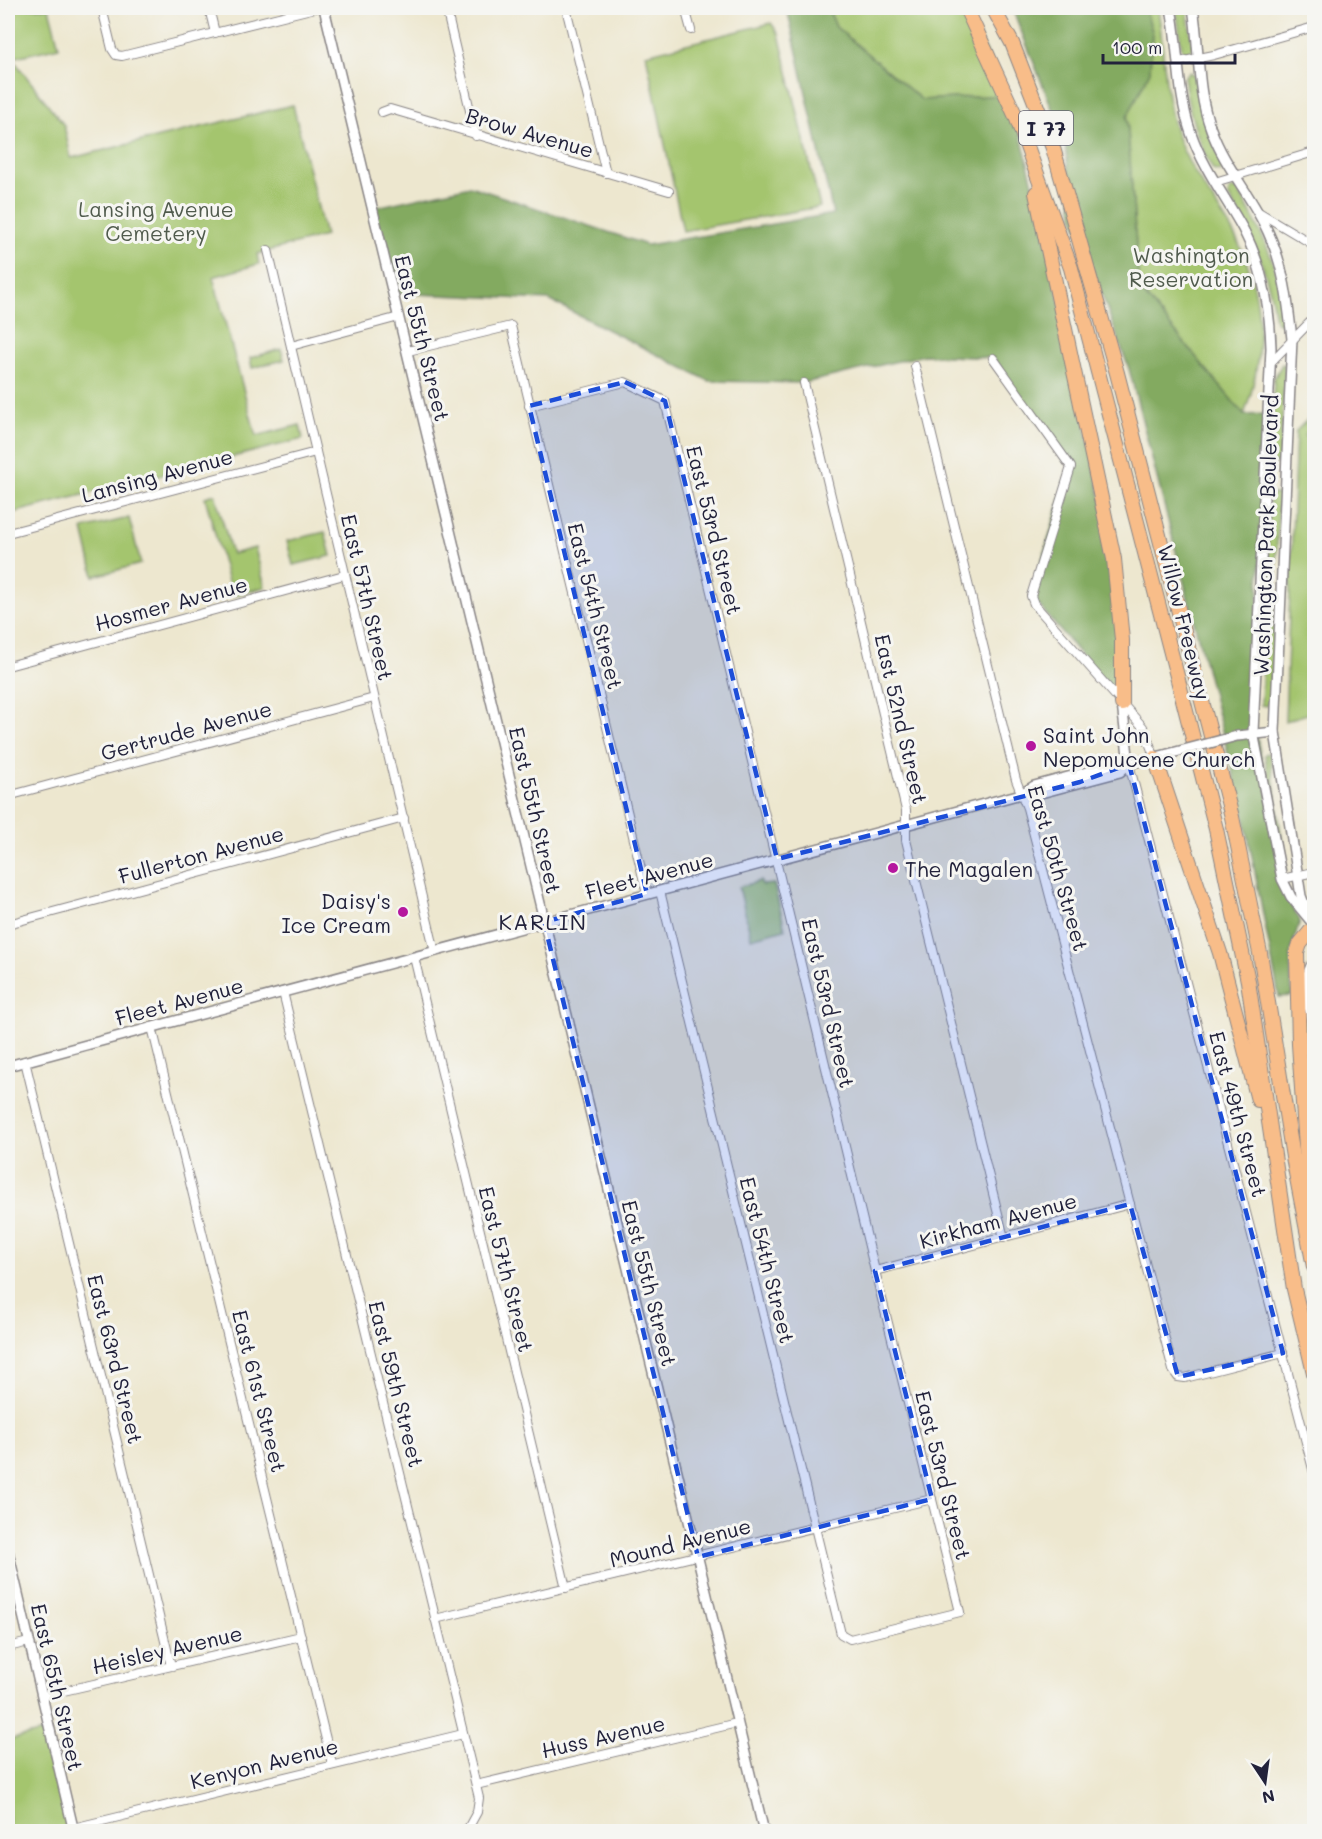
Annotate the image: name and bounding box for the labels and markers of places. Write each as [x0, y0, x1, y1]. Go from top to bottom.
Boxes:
place label: Saint John Nepomucene Church [1043, 721, 1255, 772]
marker: Saint John Nepomucene Church [1024, 739, 1038, 753]
place label: The Magalen [905, 855, 1033, 882]
marker: The Magalen [886, 861, 900, 875]
place label: Daisy's Ice Cream [281, 887, 391, 938]
marker: Daisy's Ice Cream [396, 905, 410, 919]

